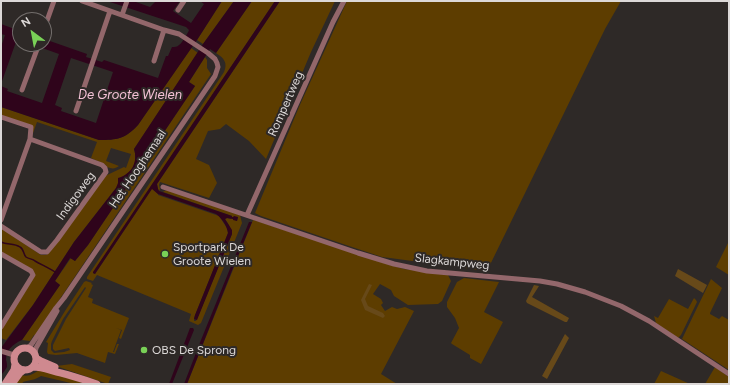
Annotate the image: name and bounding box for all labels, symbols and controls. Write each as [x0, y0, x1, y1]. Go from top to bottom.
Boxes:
north arrow [12, 12, 52, 52]
text: N [19, 14, 33, 30]
street label: Rompertweg [265, 69, 307, 139]
water label: De Groote Wielen [78, 87, 182, 103]
street label: Het Hooghemaal [106, 127, 170, 211]
street label: Indigoweg [54, 169, 98, 223]
place label: Sportpark De Groote Wielen [173, 240, 251, 268]
marker: Sportpark De Groote Wielen [160, 249, 170, 259]
street label: Slagkampweg [414, 251, 490, 273]
place label: OBS De Sprong [152, 343, 236, 357]
marker: OBS De Sprong [139, 345, 149, 355]

